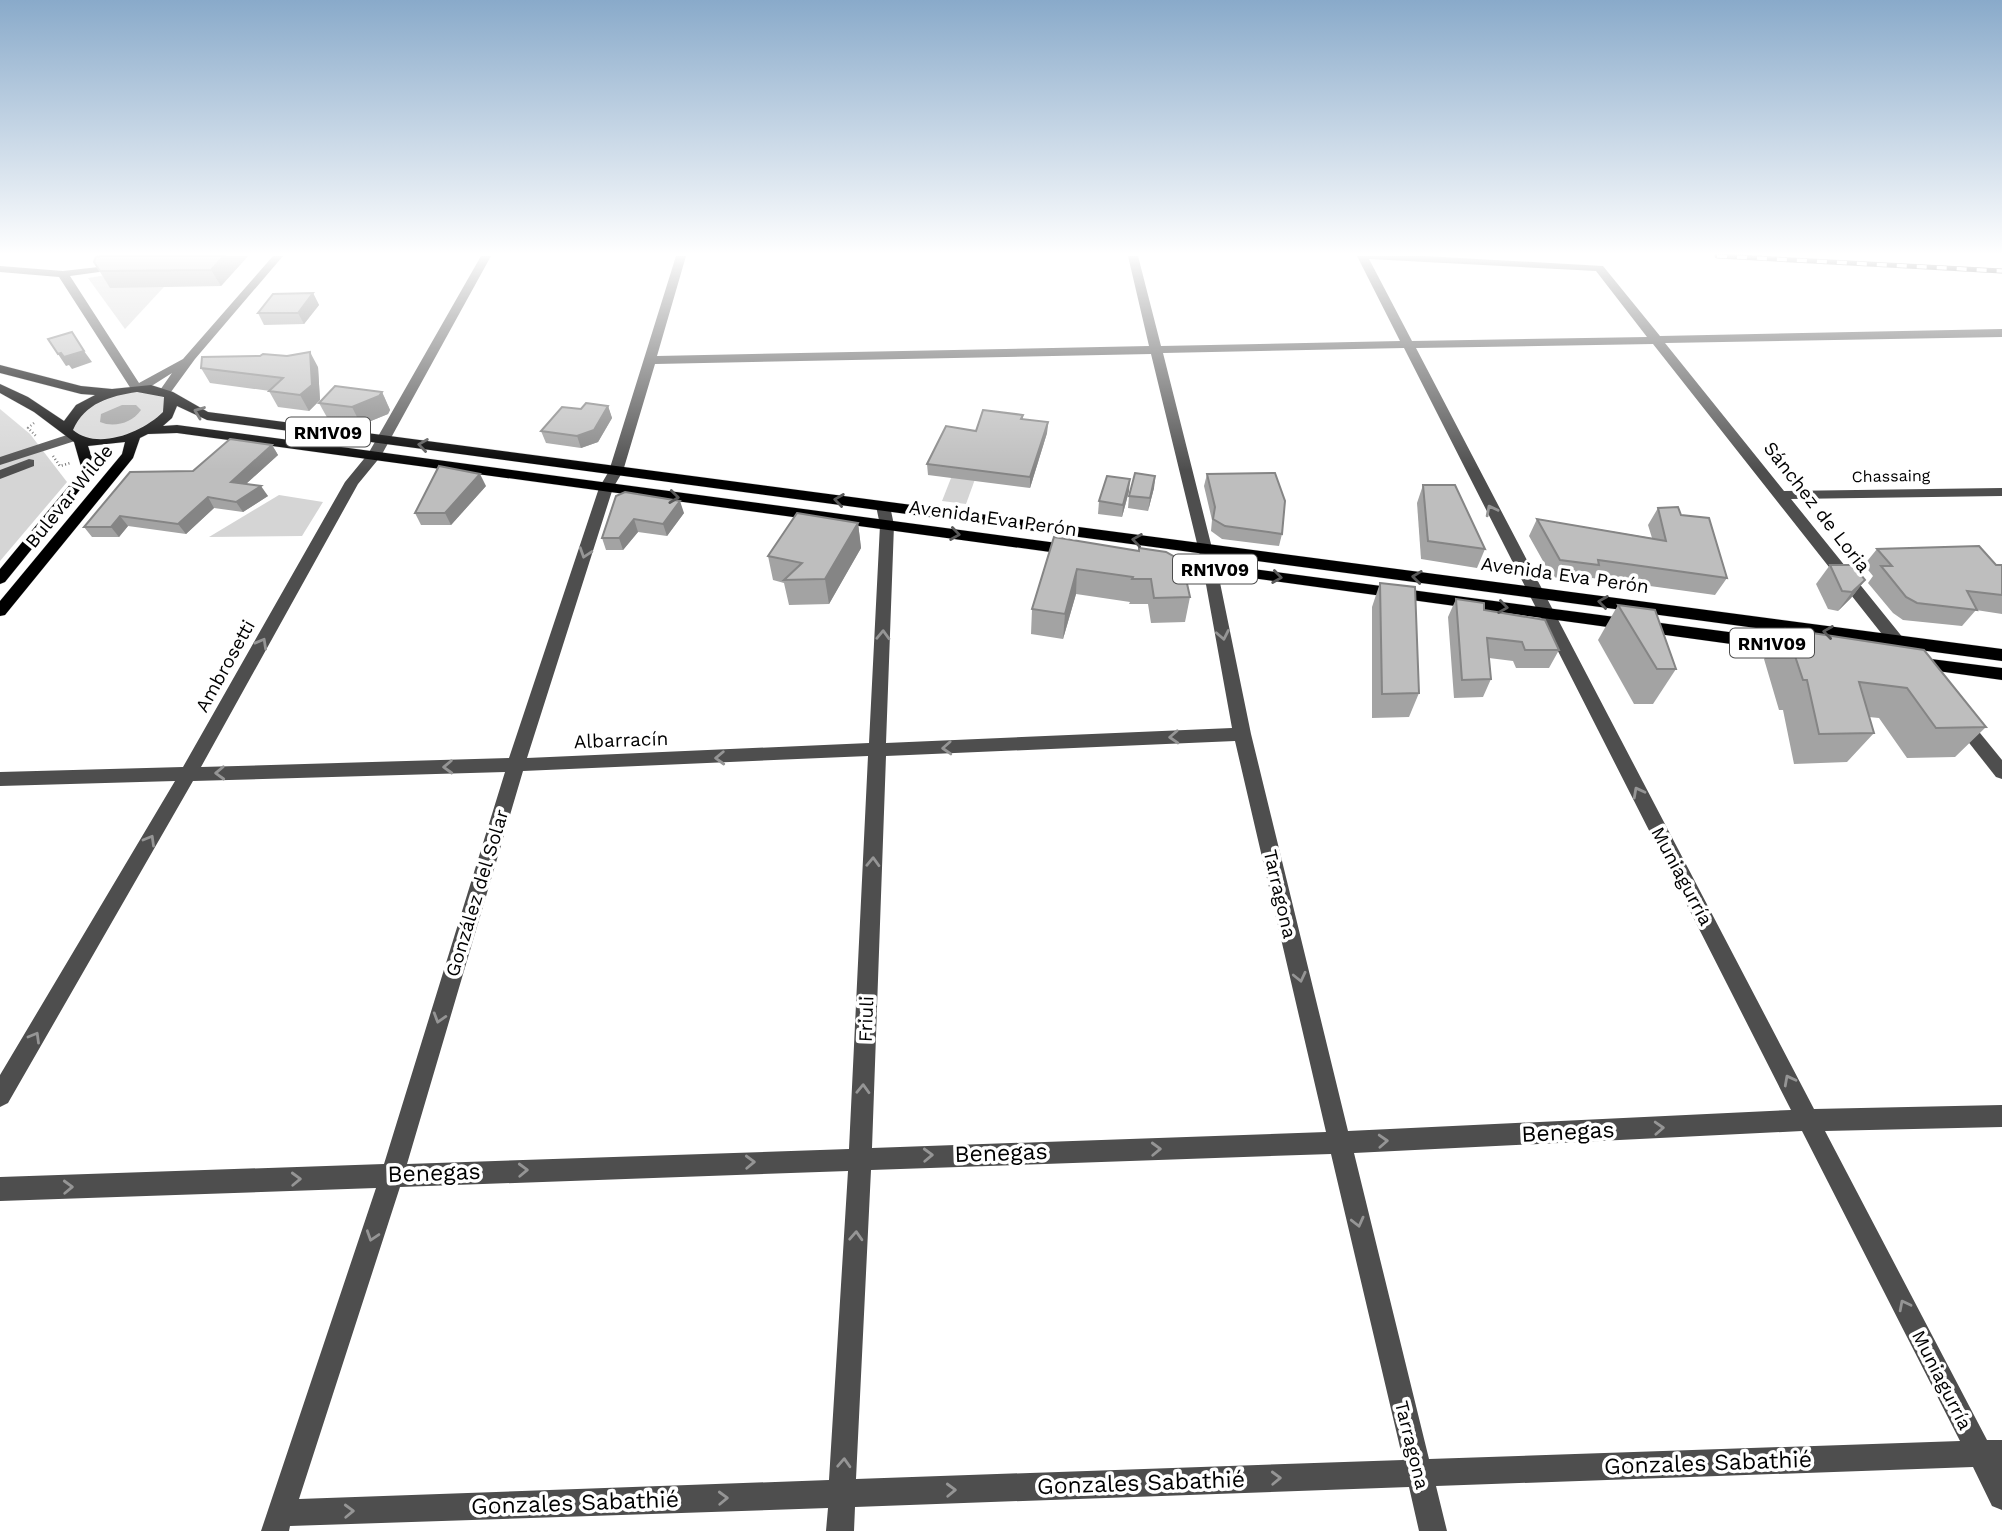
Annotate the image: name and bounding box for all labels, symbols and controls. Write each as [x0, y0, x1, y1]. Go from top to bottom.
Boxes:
one-way arrow [193, 406, 205, 420]
road number: RN1V09 [286, 418, 370, 446]
street label: Sánchez de Loria [1759, 437, 1875, 577]
one-way arrow [417, 438, 429, 453]
street label: Bulevar Wilde [20, 440, 118, 552]
street label: Chassaing [1852, 466, 1931, 486]
one-way arrow [668, 489, 679, 504]
one-way arrow [833, 493, 845, 508]
street label: Avenida Eva Perón [908, 495, 1078, 541]
one-way arrow [1485, 505, 1499, 517]
one-way arrow [949, 526, 960, 541]
one-way arrow [1132, 533, 1143, 548]
one-way arrow [579, 546, 593, 559]
street label: Avenida Eva Perón [1480, 552, 1650, 598]
road number: RN1V09 [1173, 554, 1257, 584]
one-way arrow [1271, 569, 1283, 584]
one-way arrow [1411, 569, 1423, 584]
one-way arrow [1597, 594, 1609, 609]
one-way arrow [1497, 600, 1509, 615]
street label: Ambrosetti [190, 616, 260, 716]
one-way arrow [1823, 624, 1834, 639]
road number: RN1V09 [1730, 628, 1814, 658]
one-way arrow [875, 629, 890, 640]
one-way arrow [1215, 629, 1230, 641]
one-way arrow [254, 637, 267, 650]
street label: Albarracín [573, 727, 669, 753]
one-way arrow [1168, 730, 1179, 745]
one-way arrow [941, 741, 952, 756]
one-way arrow [714, 750, 725, 765]
one-way arrow [442, 760, 453, 775]
one-way arrow [215, 766, 226, 781]
one-way arrow [1633, 787, 1646, 799]
street label: González del Solar [441, 806, 513, 979]
street label: Muniagurría [1646, 823, 1718, 930]
one-way arrow [141, 835, 154, 848]
street label: Tarragona [1259, 847, 1301, 941]
one-way arrow [866, 856, 881, 867]
one-way arrow [1291, 970, 1306, 982]
street label: Friuli [854, 996, 878, 1042]
one-way arrow [433, 1012, 448, 1024]
one-way arrow [26, 1031, 39, 1044]
one-way arrow [1784, 1075, 1797, 1088]
one-way arrow [856, 1084, 871, 1095]
street label: Benegas [1521, 1116, 1615, 1148]
one-way arrow [1654, 1120, 1665, 1135]
one-way arrow [1378, 1133, 1389, 1148]
street label: Benegas [954, 1138, 1048, 1168]
one-way arrow [1151, 1141, 1162, 1156]
one-way arrow [923, 1148, 934, 1163]
one-way arrow [745, 1154, 756, 1169]
street label: Benegas [387, 1158, 481, 1188]
one-way arrow [518, 1163, 529, 1178]
one-way arrow [290, 1171, 301, 1186]
one-way arrow [63, 1179, 74, 1195]
one-way arrow [1350, 1216, 1364, 1228]
one-way arrow [366, 1229, 380, 1241]
one-way arrow [848, 1230, 863, 1241]
one-way arrow [1899, 1299, 1913, 1312]
street label: Muniagurría [1907, 1326, 1977, 1434]
street label: Tarragona [1390, 1398, 1434, 1492]
street label: Gonzales Sabathié [1604, 1446, 1812, 1480]
one-way arrow [836, 1457, 851, 1468]
street label: Gonzales Sabathié [1037, 1466, 1245, 1500]
one-way arrow [1271, 1470, 1282, 1486]
one-way arrow [945, 1482, 956, 1497]
street label: Gonzales Sabathié [471, 1486, 679, 1520]
one-way arrow [718, 1490, 729, 1505]
one-way arrow [344, 1503, 355, 1518]

